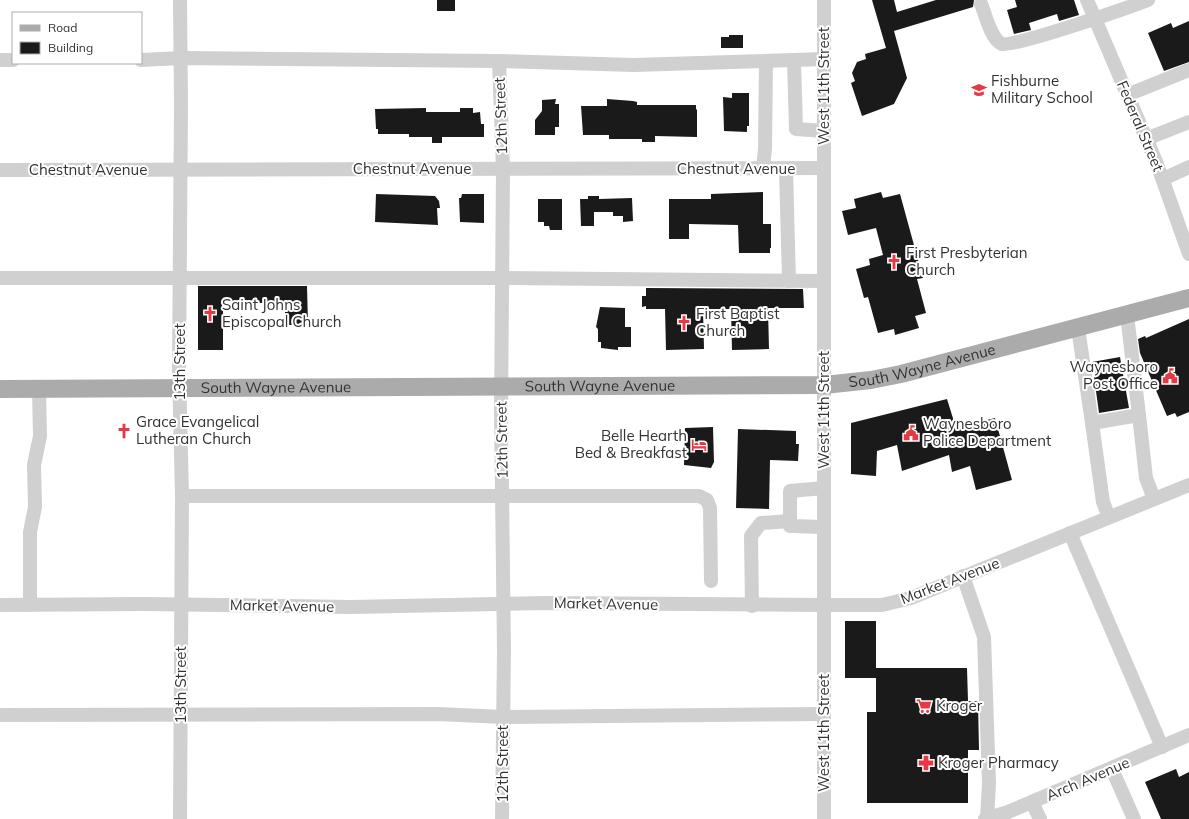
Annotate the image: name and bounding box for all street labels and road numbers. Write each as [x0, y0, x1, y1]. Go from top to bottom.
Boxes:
street label: West 11th Street [814, 27, 833, 145]
street label: 12th Street [490, 77, 511, 155]
street label: Federal Street [1113, 78, 1168, 174]
street label: Chestnut Avenue [353, 159, 471, 178]
street label: Chestnut Avenue [677, 159, 795, 178]
street label: Chestnut Avenue [29, 160, 147, 179]
street label: 13th Street [170, 323, 189, 401]
street label: South Wayne Avenue [848, 339, 997, 391]
street label: West 11th Street [814, 351, 833, 469]
street label: South Wayne Avenue [525, 376, 675, 395]
street label: South Wayne Avenue [201, 377, 351, 397]
street label: 12th Street [491, 401, 512, 479]
street label: Market Avenue [898, 553, 1002, 608]
street label: Market Avenue [554, 593, 658, 614]
street label: Market Avenue [230, 595, 334, 616]
street label: 13th Street [171, 646, 190, 724]
street label: West 11th Street [814, 674, 833, 792]
street label: 12th Street [493, 725, 512, 803]
street label: Arch Avenue [1043, 752, 1132, 805]

